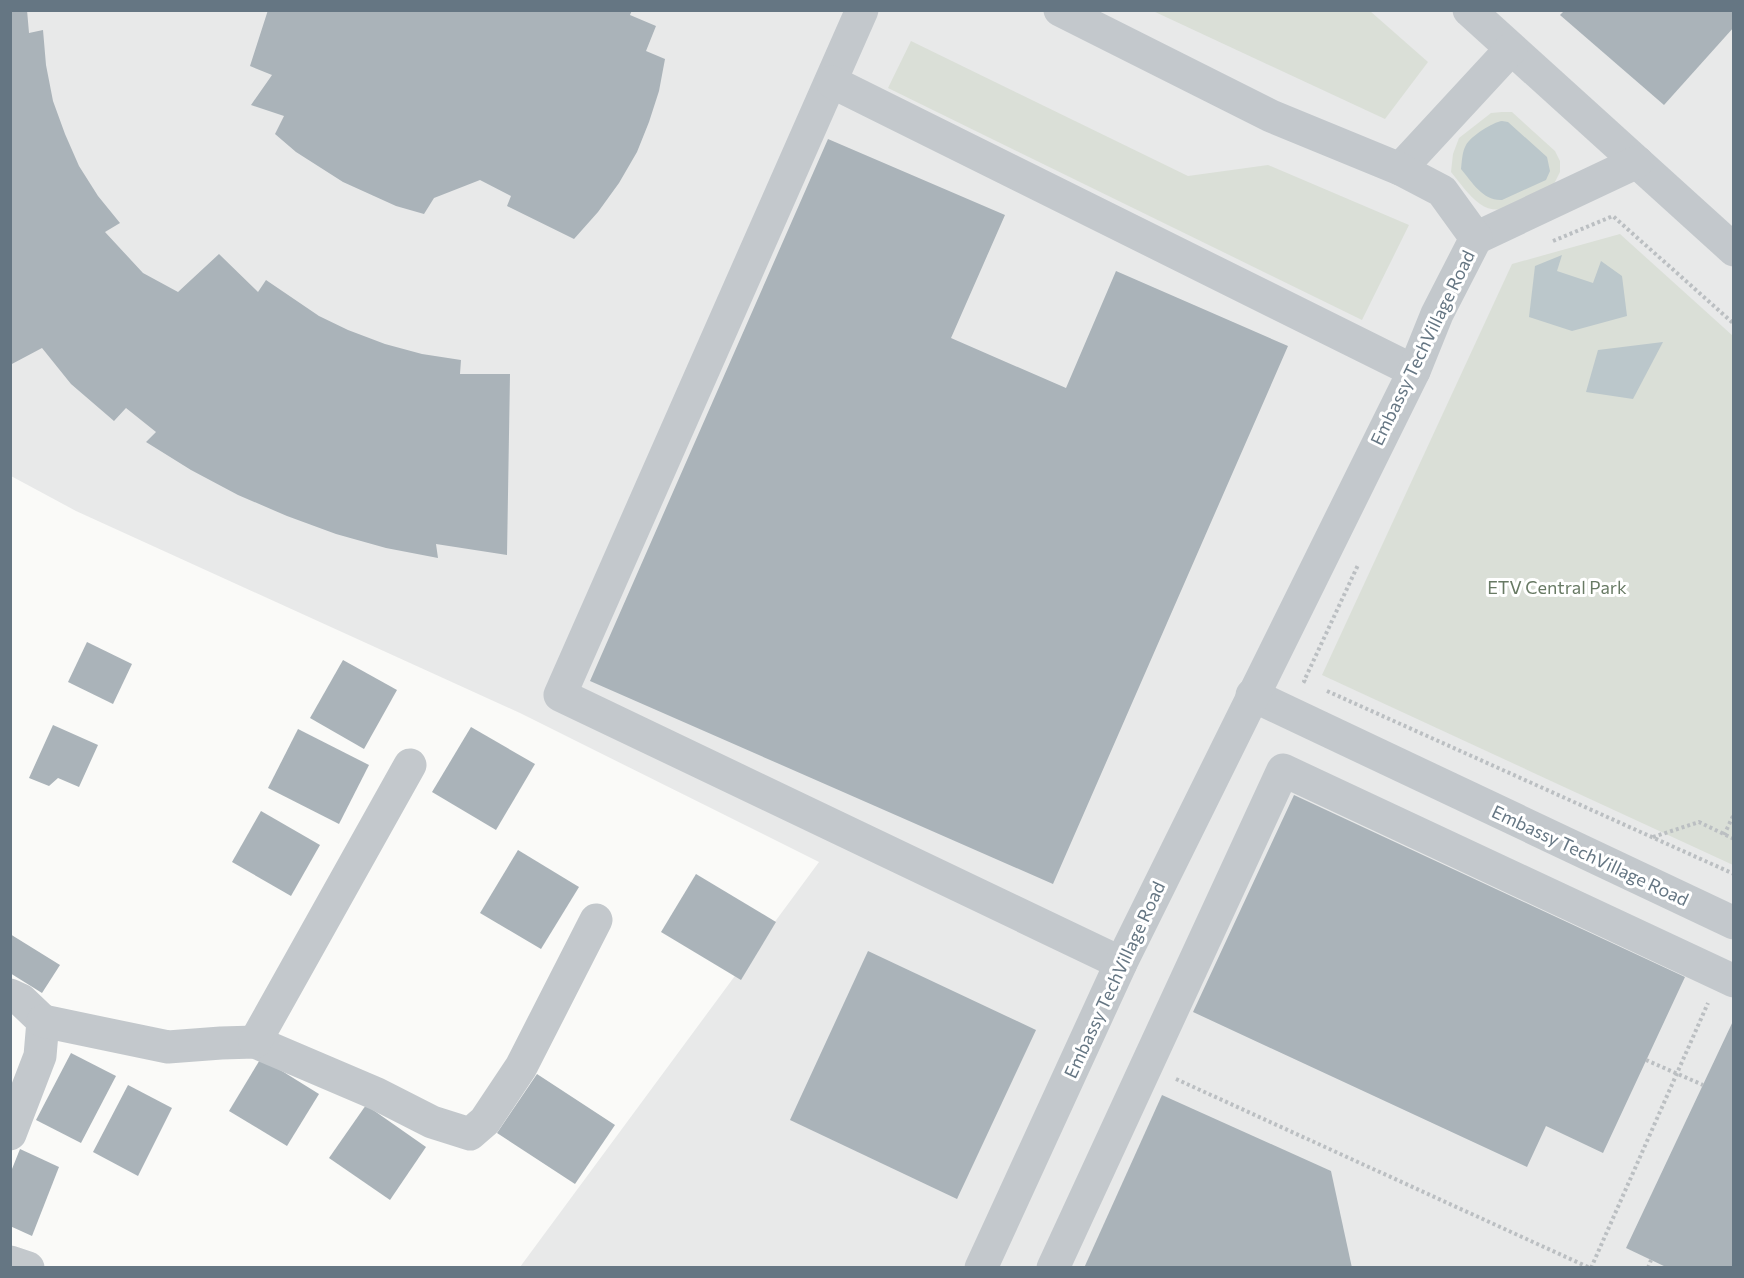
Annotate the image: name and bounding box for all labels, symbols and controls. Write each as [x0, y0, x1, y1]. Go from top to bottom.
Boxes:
street label: Embassy TechVillage Road [1365, 246, 1479, 449]
park label: ETV Central Park [1487, 576, 1627, 598]
street label: Embassy TechVillage Road [1489, 800, 1692, 910]
street label: Embassy TechVillage Road [1059, 878, 1169, 1081]

